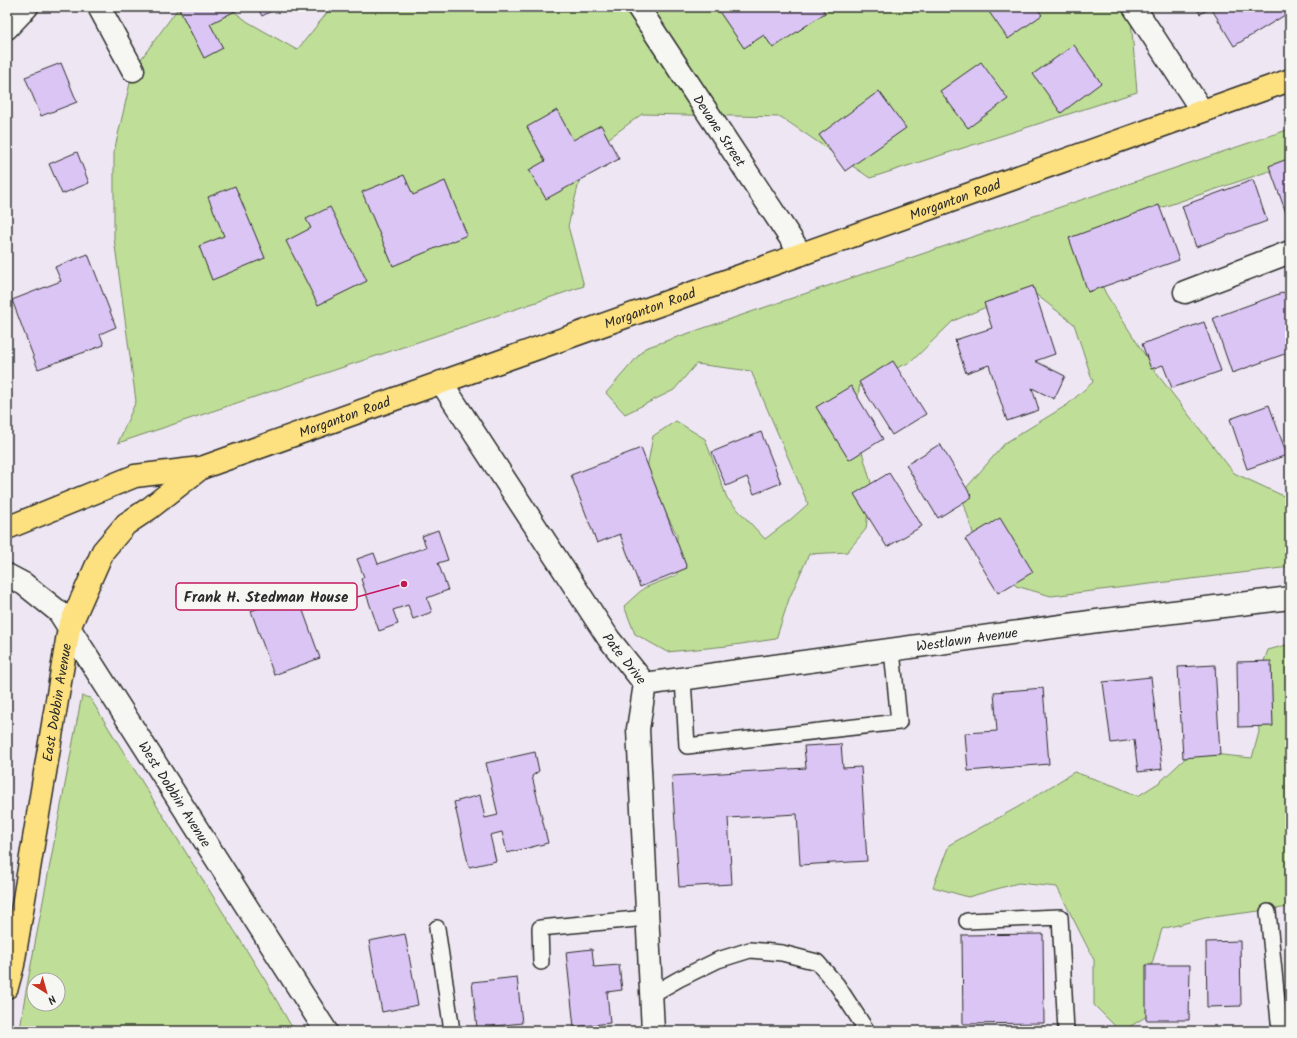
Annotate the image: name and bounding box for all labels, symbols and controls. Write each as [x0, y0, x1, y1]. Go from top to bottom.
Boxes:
street label: Devane Street [687, 90, 751, 172]
street label: Morganton Road [907, 174, 1005, 227]
street label: Morganton Road [601, 282, 700, 335]
street label: Morganton Road [296, 391, 395, 444]
callout: Frank H. Stedman House [176, 583, 357, 610]
text: Frank H. Stedman House [184, 586, 349, 610]
street label: Westlawn Avenue [915, 622, 1020, 658]
street label: Pate Drive [596, 629, 652, 690]
street label: East Dobbin Avenue [37, 641, 78, 763]
street label: West Dobbin Avenue [132, 737, 217, 853]
north arrow [26, 972, 66, 1012]
text: N [43, 990, 60, 1008]

